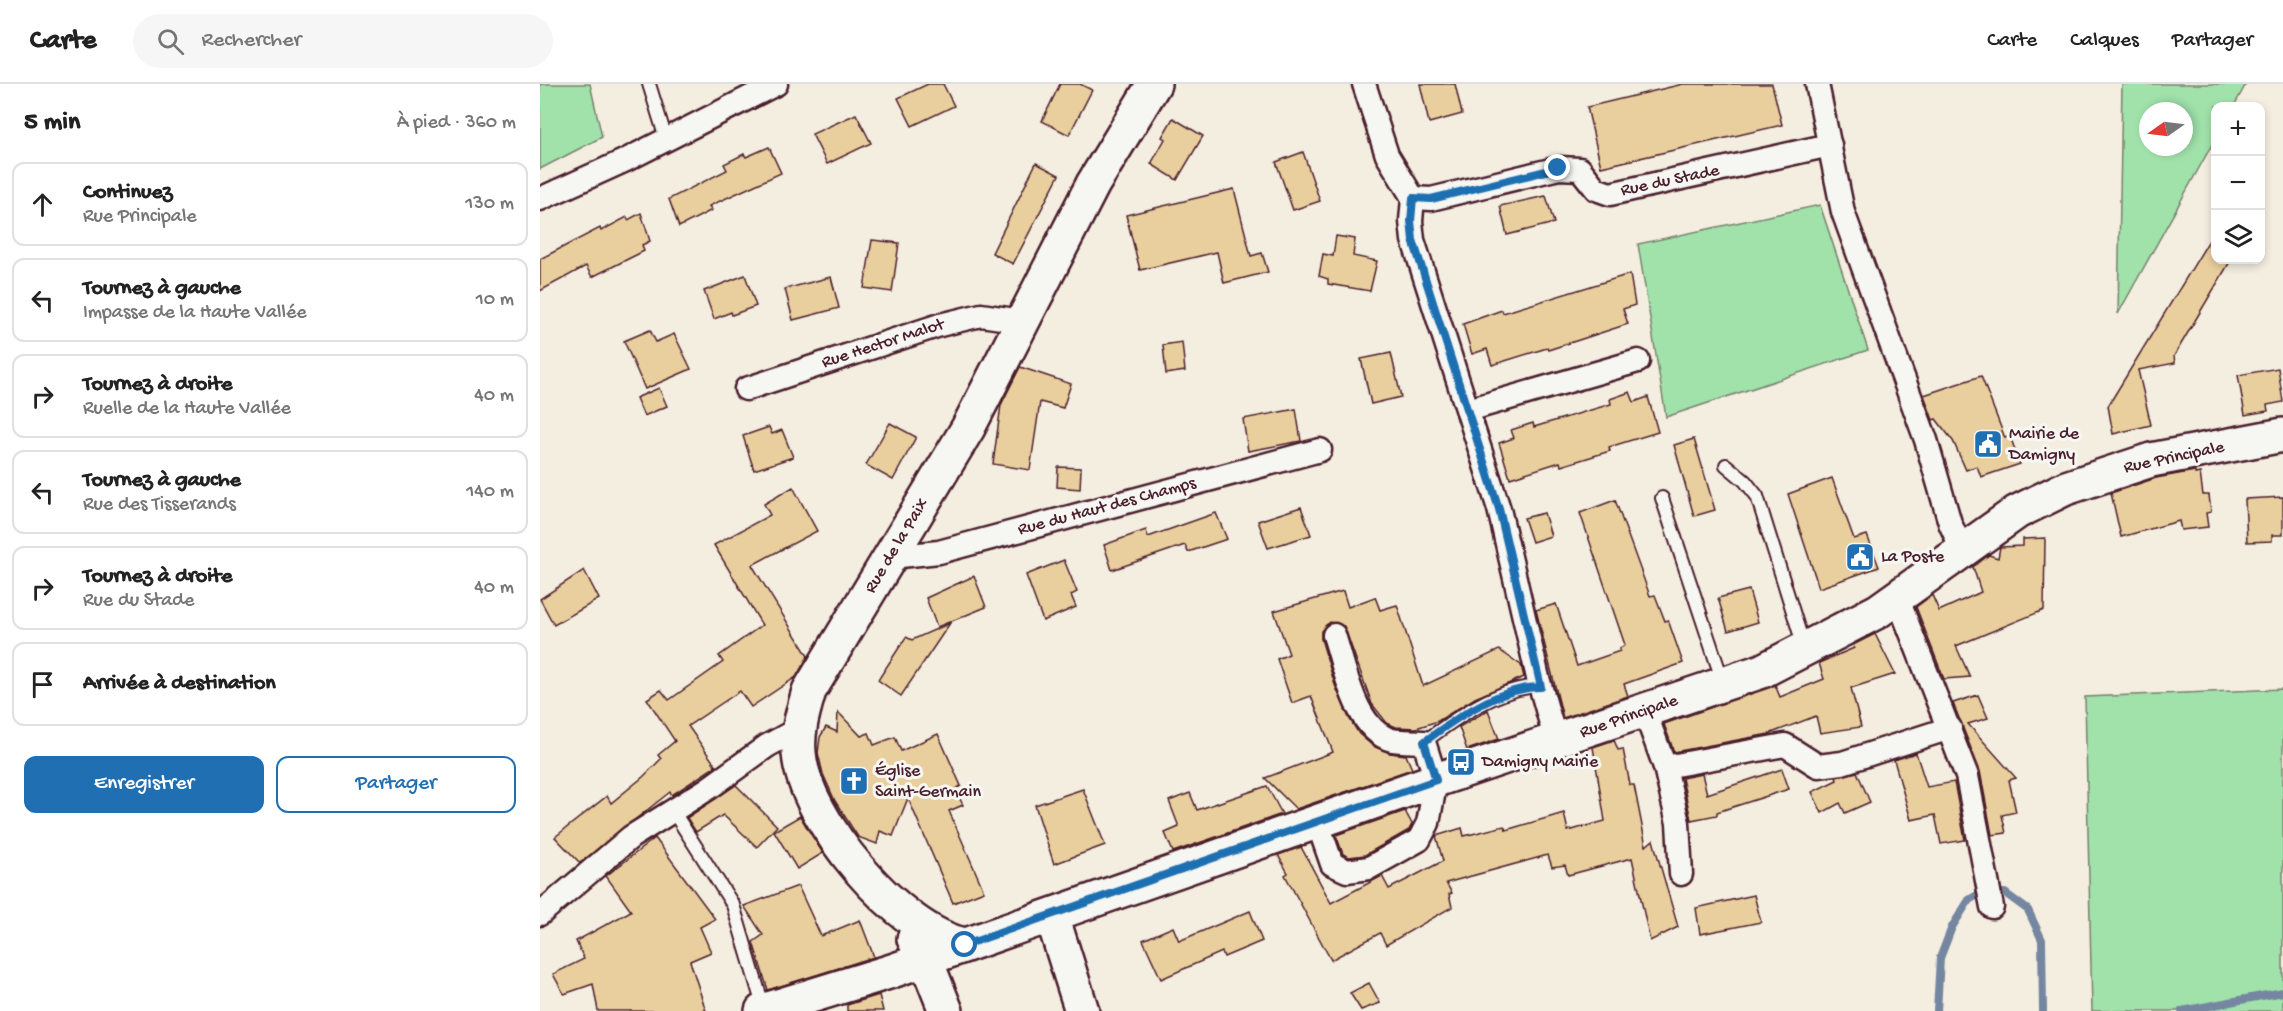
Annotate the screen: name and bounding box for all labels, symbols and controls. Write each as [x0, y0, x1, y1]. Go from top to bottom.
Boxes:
search box [133, 14, 553, 68]
text: Carte [30, 25, 97, 58]
icon: search [154, 25, 187, 58]
text: Rechercher [202, 28, 301, 54]
text: Carte [1987, 29, 2037, 54]
text: Calques [2070, 29, 2139, 54]
text: Partager [2172, 29, 2253, 54]
north arrow [2139, 102, 2193, 156]
map controls [2211, 102, 2265, 264]
button: + [2211, 102, 2265, 156]
text: 5 min [24, 108, 80, 139]
text: À pied · 360 m [397, 112, 516, 135]
route end [1544, 154, 1570, 180]
button: − [2211, 156, 2265, 210]
street label: Rue du Stade [1619, 160, 1722, 202]
text: Continuez [83, 180, 172, 206]
icon: ahead [26, 188, 59, 221]
text: 130 m [465, 193, 514, 216]
text: Rue Principale [83, 206, 197, 229]
button: layers [2211, 210, 2265, 264]
text: Tournez à gauche [83, 276, 241, 302]
icon: left [26, 284, 59, 317]
text: 10 m [476, 289, 514, 312]
text: Impasse de la Haute Vallée [83, 302, 307, 325]
street label: Rue Hector Malot [819, 314, 948, 374]
text: Tournez à droite [83, 372, 232, 398]
icon: right [26, 380, 59, 413]
text: 40 m [474, 385, 514, 408]
text: Ruelle de la Haute Vallée [83, 398, 291, 421]
place label: Mairie de Damigny [2008, 424, 2080, 466]
public building icon: Mairie de Damigny [1972, 428, 2004, 460]
street label: Rue Principale [2122, 437, 2227, 479]
text: Tournez à gauche [83, 468, 241, 494]
street label: Rue du Haut des Champs [1016, 473, 1200, 541]
icon: left [26, 476, 59, 509]
text: 140 m [466, 481, 514, 504]
text: Rue des Tisserands [83, 494, 236, 517]
street label: Rue de la Paix [860, 494, 934, 597]
public building icon: La Poste [1844, 541, 1876, 573]
place label: La Poste [1881, 547, 1945, 568]
text: Tournez à droite [83, 564, 232, 590]
icon: right [26, 572, 59, 605]
text: 40 m [474, 577, 514, 600]
text: Rue du Stade [83, 590, 194, 613]
icon: arrive [26, 668, 59, 701]
text: Arrivée à destination [83, 671, 276, 697]
street label: Rue Principale [1577, 690, 1681, 744]
bus stop icon: Damigny Mairie [1445, 746, 1477, 778]
place label: Damigny Mairie [1481, 752, 1599, 773]
button: Enregistrer [24, 756, 264, 813]
button: Partager [276, 756, 516, 813]
place label: Église Saint-Germain [875, 761, 981, 803]
church icon: Église Saint-Germain [838, 765, 870, 797]
route start [951, 931, 977, 957]

